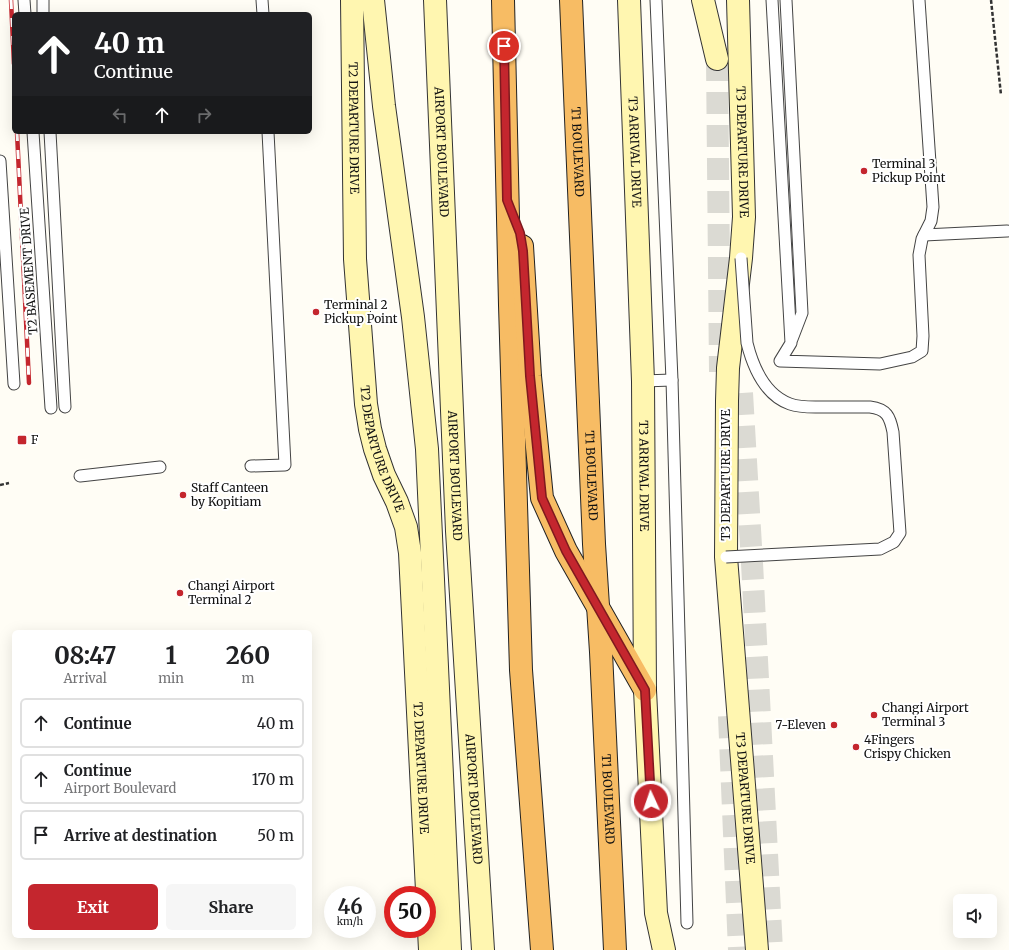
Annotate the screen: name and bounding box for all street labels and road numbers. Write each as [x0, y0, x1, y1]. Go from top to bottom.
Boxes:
street label: T2 DEPARTURE DRIVE [346, 62, 362, 194]
street label: AIRPORT BOULEVARD [432, 85, 452, 217]
street label: T3 DEPARTURE DRIVE [733, 86, 752, 218]
street label: T3 ARRIVAL DRIVE [626, 96, 645, 208]
street label: T1 BOULEVARD [569, 106, 587, 197]
street label: T2 BASEMENT DRIVE [17, 207, 40, 335]
street label: T2 DEPARTURE DRIVE [358, 385, 408, 514]
street label: AIRPORT BOULEVARD [445, 409, 466, 541]
street label: T3 DEPARTURE DRIVE [718, 409, 733, 541]
street label: T3 ARRIVAL DRIVE [636, 420, 652, 532]
street label: T1 BOULEVARD [582, 430, 601, 521]
street label: T2 DEPARTURE DRIVE [411, 702, 432, 835]
street label: AIRPORT BOULEVARD [463, 732, 486, 865]
street label: T3 DEPARTURE DRIVE [733, 732, 758, 865]
street label: T1 BOULEVARD [599, 754, 618, 845]

